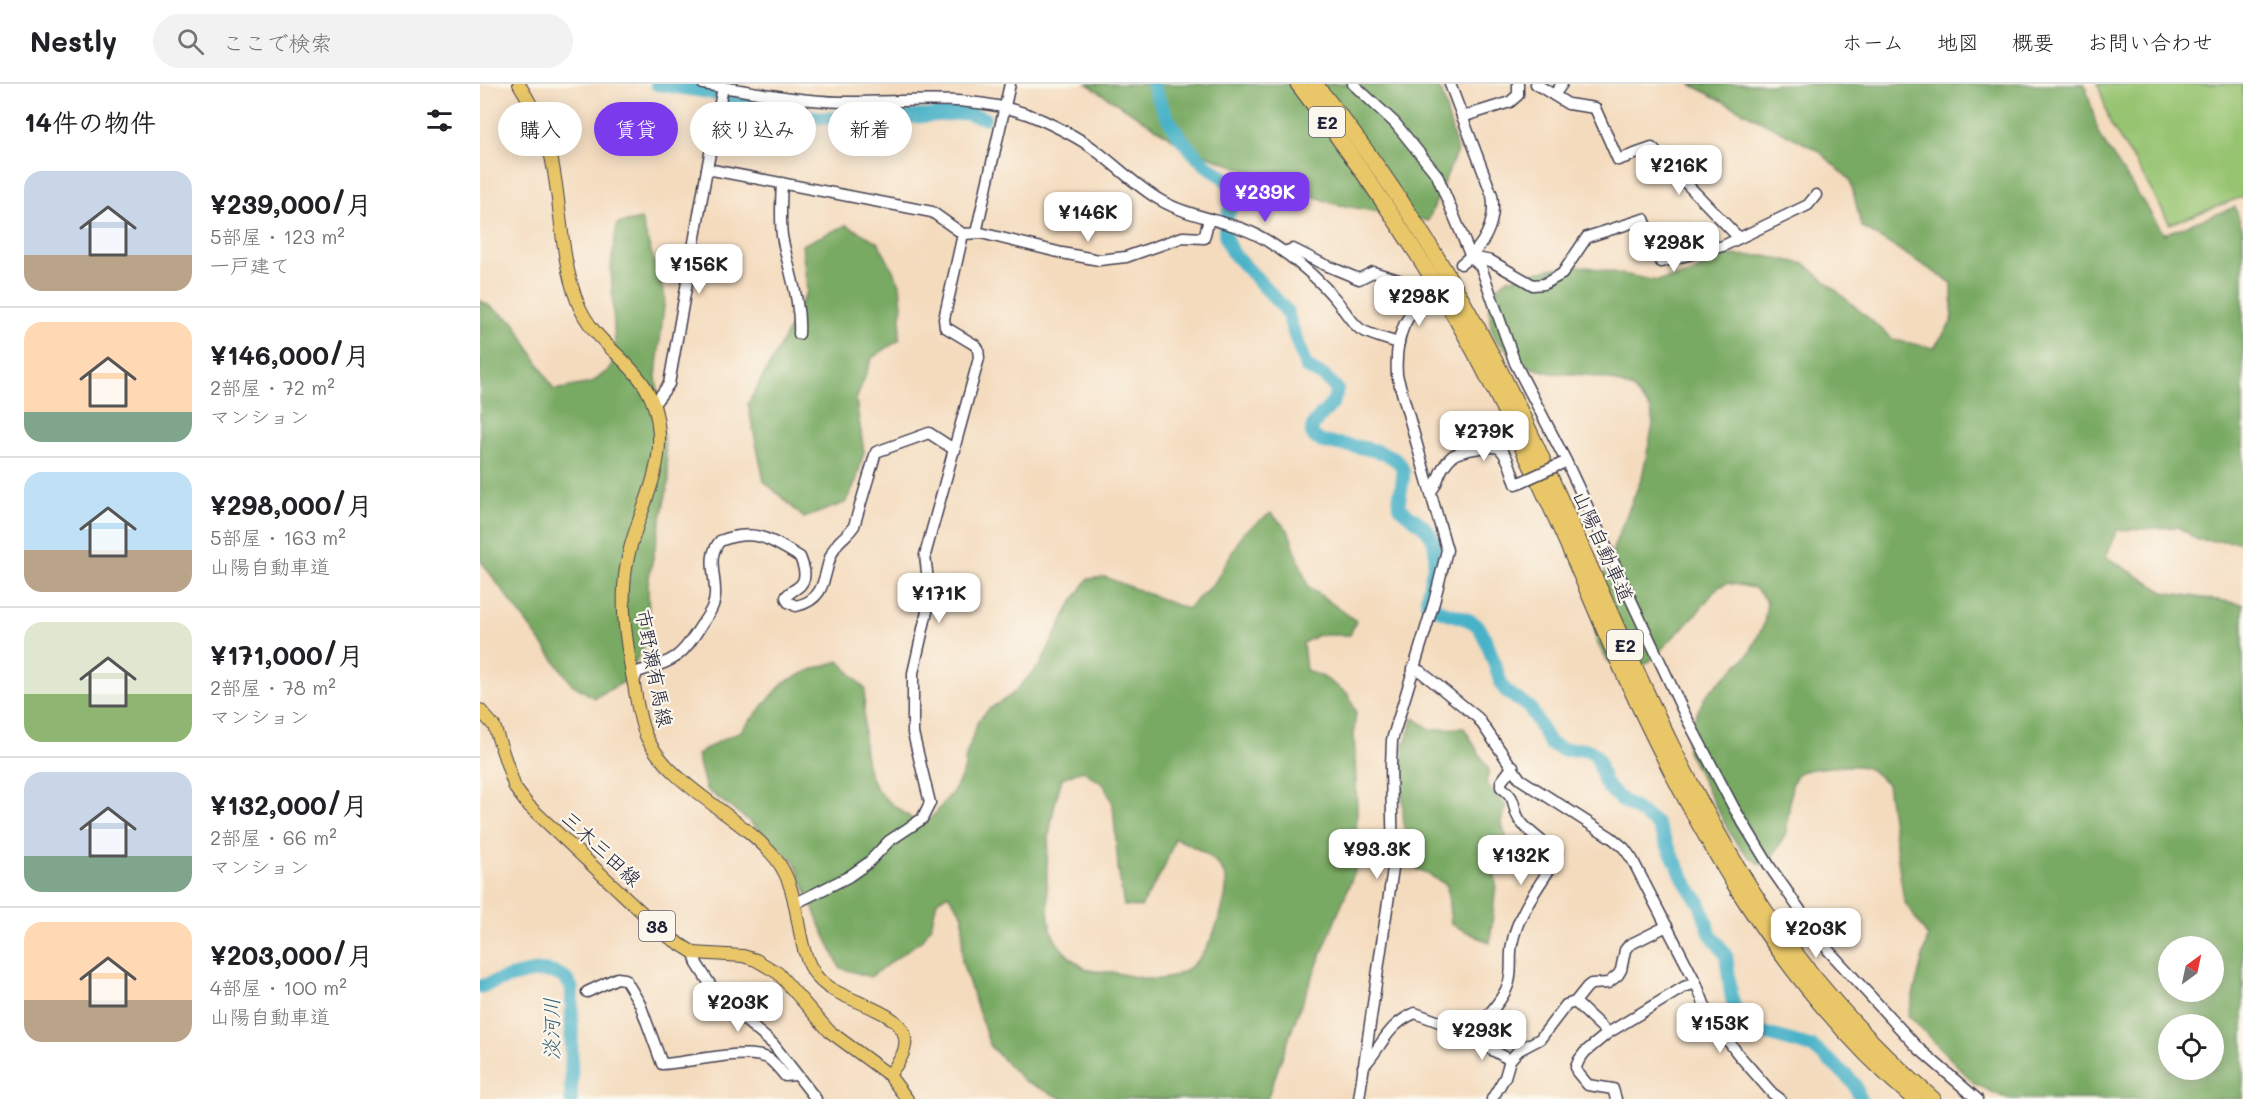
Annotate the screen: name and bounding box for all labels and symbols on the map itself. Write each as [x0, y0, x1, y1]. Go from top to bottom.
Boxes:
road number: E2 [1309, 107, 1345, 137]
pin: ¥216K [1637, 145, 1721, 196]
pin: ¥239K [1223, 172, 1307, 223]
pin: ¥146K [1046, 192, 1130, 243]
pin: ¥298K [1632, 222, 1716, 273]
pin: ¥156K [657, 244, 741, 295]
pin: ¥298K [1377, 276, 1461, 327]
pin: ¥279K [1442, 411, 1526, 462]
street label: 山陽自動車道 [1568, 486, 1640, 606]
pin: ¥171K [897, 573, 981, 624]
street label: 市野瀬有馬線 [631, 607, 679, 729]
road number: E2 [1607, 630, 1643, 660]
street label: 三木三田線 [557, 804, 647, 892]
pin: ¥93.3K [1328, 829, 1426, 880]
pin: ¥132K [1479, 835, 1563, 886]
pin: ¥203K [1774, 908, 1858, 959]
road number: 38 [639, 911, 675, 941]
north arrow [2158, 936, 2224, 1002]
pin: ¥203K [696, 982, 780, 1033]
water label: 淡河川 [537, 998, 564, 1061]
pin: ¥153K [1678, 1003, 1762, 1054]
pin: ¥293K [1440, 1010, 1524, 1061]

